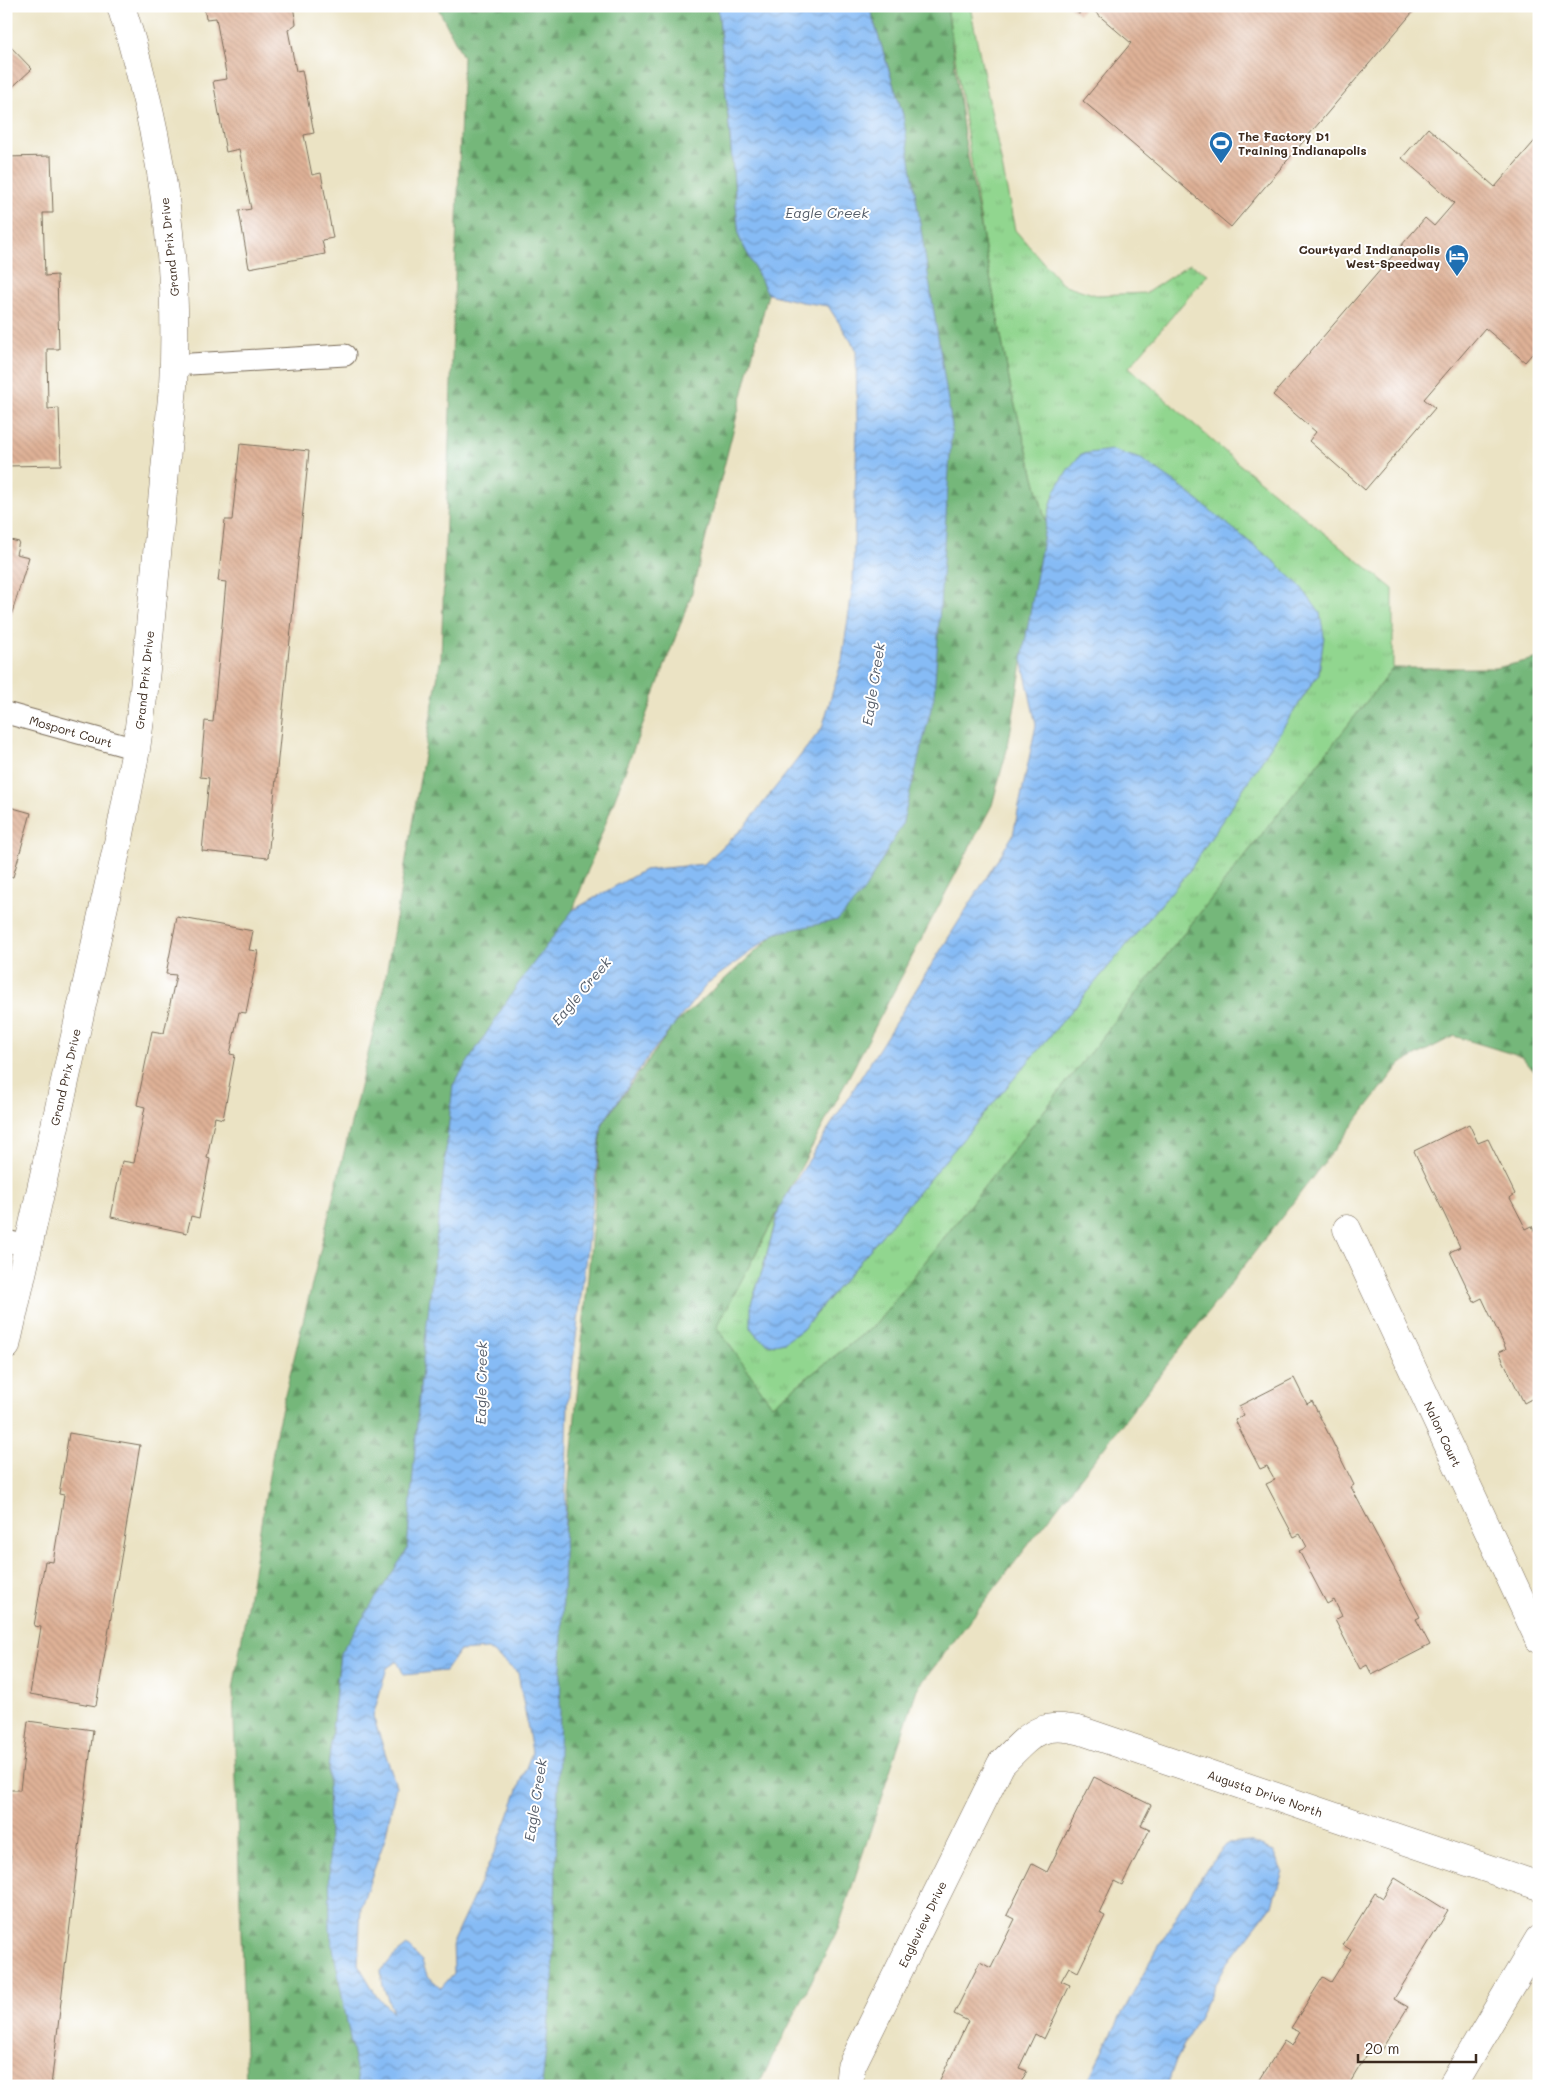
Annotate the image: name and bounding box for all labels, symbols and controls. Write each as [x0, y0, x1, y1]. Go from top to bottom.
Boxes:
place label: The Factory D1 Training Indianapolis [1238, 128, 1367, 158]
sports icon: The Factory D1 Training Indianapolis [1208, 130, 1234, 164]
street label: Grand Prix Drive [156, 197, 182, 297]
water label: Eagle Creek [785, 203, 869, 222]
place label: Courtyard Indianapolis West-Speedway [1299, 241, 1440, 271]
hotel icon: Courtyard Indianapolis West-Speedway [1444, 243, 1470, 277]
street label: Grand Prix Drive [131, 630, 157, 730]
water label: Eagle Creek [857, 641, 889, 727]
street label: Mosport Court [28, 711, 114, 751]
water label: Eagle Creek [547, 953, 615, 1029]
street label: Grand Prix Drive [46, 1027, 84, 1127]
water label: Eagle Creek [471, 1341, 491, 1425]
street label: Nalon Court [1421, 1399, 1465, 1469]
water label: Eagle Creek [519, 1757, 551, 1843]
street label: Augusta Drive North [1205, 1766, 1325, 1820]
street label: Eagleview Drive [894, 1878, 950, 1970]
scale bar [1358, 2032, 1475, 2064]
text: 20 m [1365, 2038, 1399, 2058]

